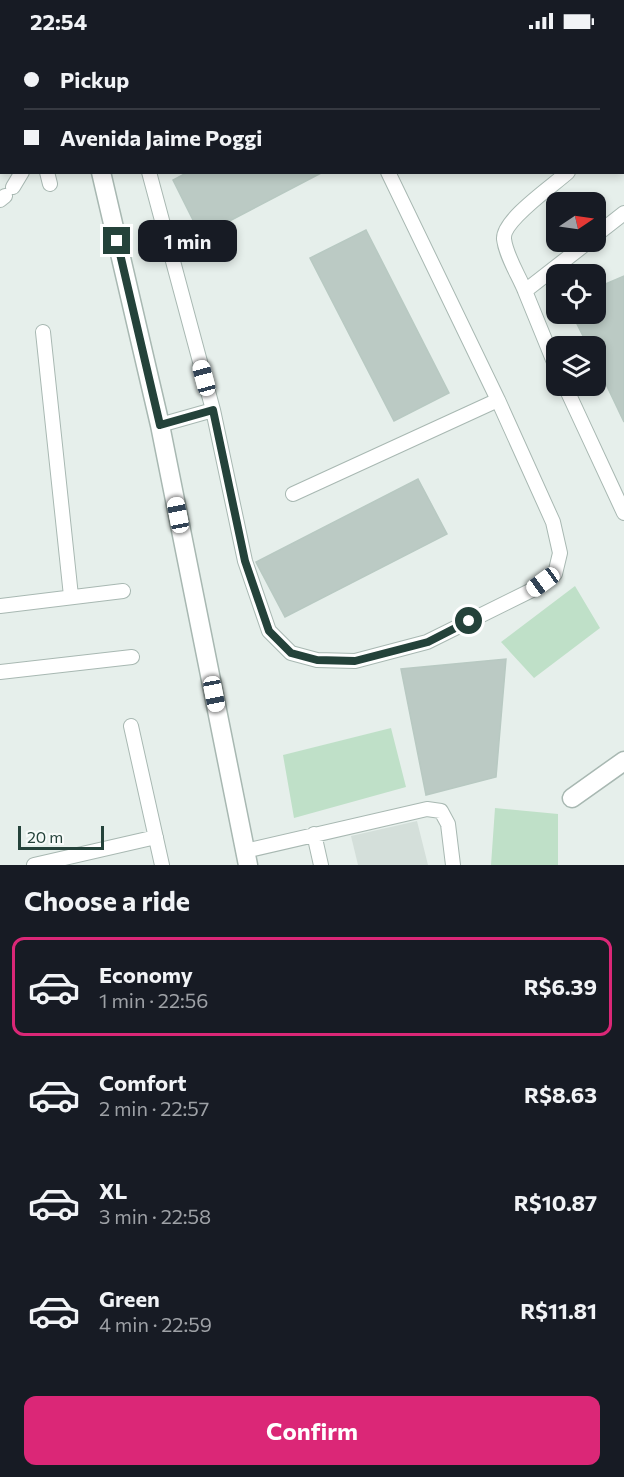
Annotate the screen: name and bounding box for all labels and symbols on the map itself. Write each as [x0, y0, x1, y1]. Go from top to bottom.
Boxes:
north arrow [546, 192, 606, 252]
callout: 1 min [138, 220, 237, 262]
route end [103, 227, 130, 254]
car [191, 358, 217, 398]
car [166, 496, 190, 534]
car [523, 564, 563, 600]
route start [455, 607, 482, 634]
car [202, 675, 226, 713]
scale bar [18, 823, 104, 850]

